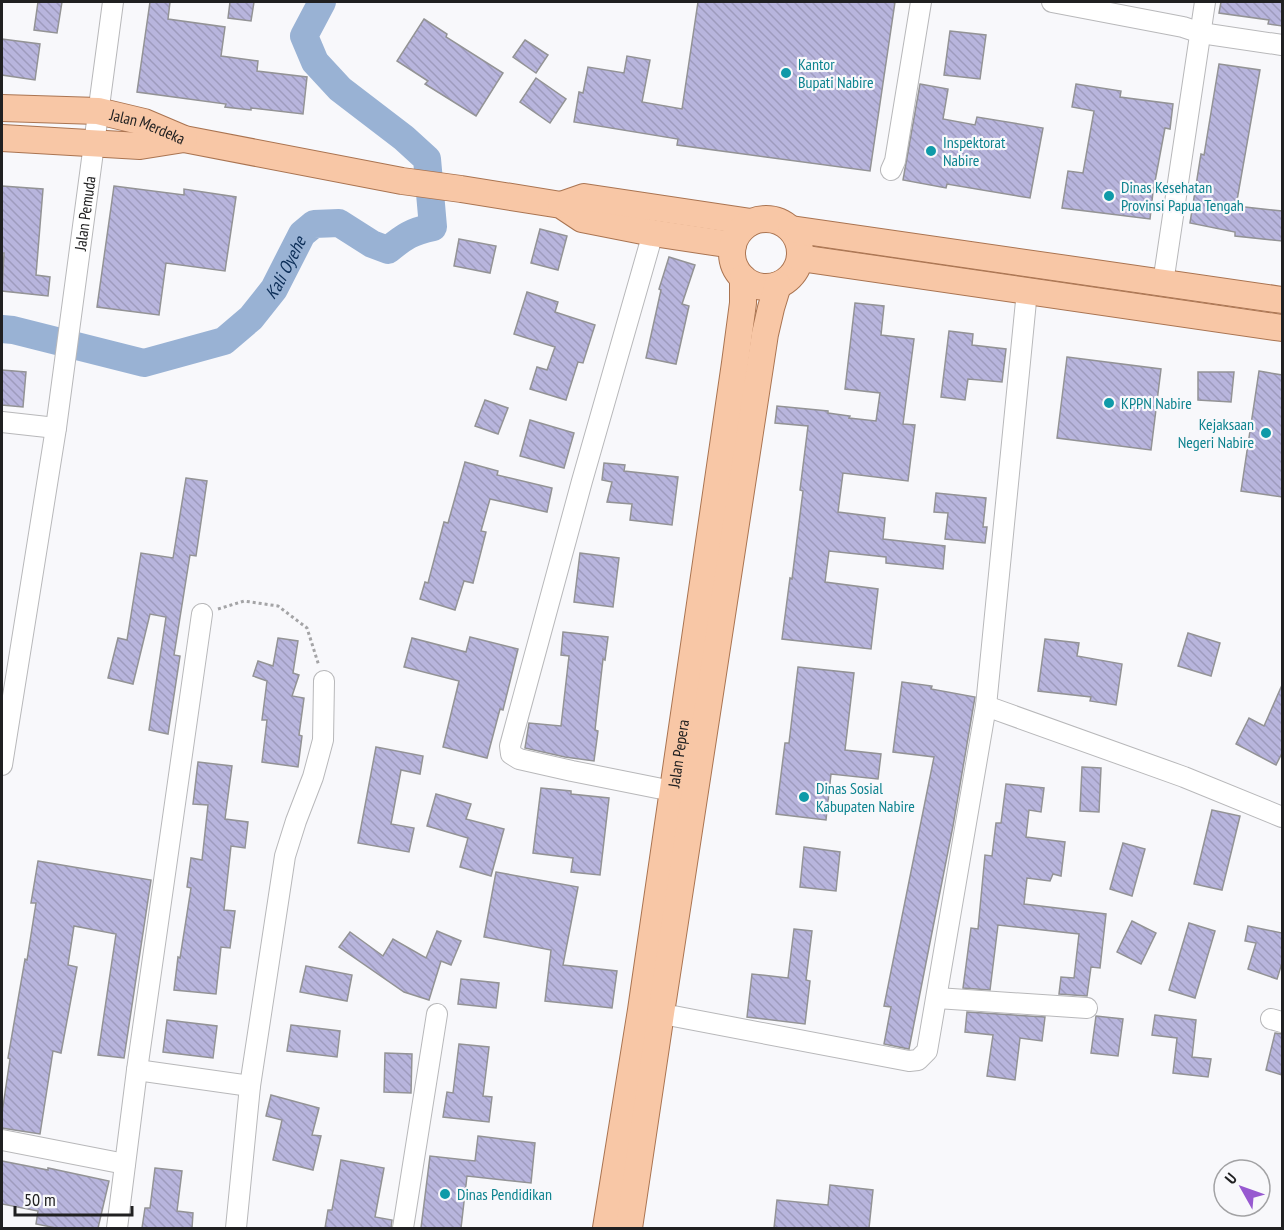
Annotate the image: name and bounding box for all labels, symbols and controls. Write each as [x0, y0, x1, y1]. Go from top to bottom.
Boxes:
place label: Kantor Bupati Nabire [798, 54, 874, 92]
marker: Kantor Bupati Nabire [779, 66, 793, 80]
street label: Jalan Merdeka [107, 104, 188, 148]
place label: Inspektorat Nabire [943, 132, 1006, 170]
marker: Inspektorat Nabire [924, 144, 938, 158]
street label: Jalan Pemuda [70, 175, 100, 253]
place label: Dinas Kesehatan Provinsi Papua Tengah [1121, 177, 1244, 215]
marker: Dinas Kesehatan Provinsi Papua Tengah [1102, 189, 1116, 203]
water label: Kali Oyehe [259, 231, 311, 303]
place label: KPPN Nabire [1121, 393, 1192, 413]
marker: KPPN Nabire [1102, 396, 1116, 410]
place label: Kejaksaan Negeri Nabire [1178, 414, 1254, 452]
marker: Kejaksaan Negeri Nabire [1259, 426, 1273, 440]
street label: Jalan Pepera [663, 718, 693, 790]
place label: Dinas Sosial Kabupaten Nabire [816, 778, 915, 816]
marker: Dinas Sosial Kabupaten Nabire [797, 790, 811, 804]
north arrow [1212, 1158, 1272, 1218]
text: U [1220, 1169, 1241, 1188]
scale bar [15, 1179, 132, 1217]
place label: Dinas Pendidikan [457, 1184, 552, 1204]
marker: Dinas Pendidikan [438, 1187, 452, 1201]
text: 50 m [24, 1188, 56, 1211]

